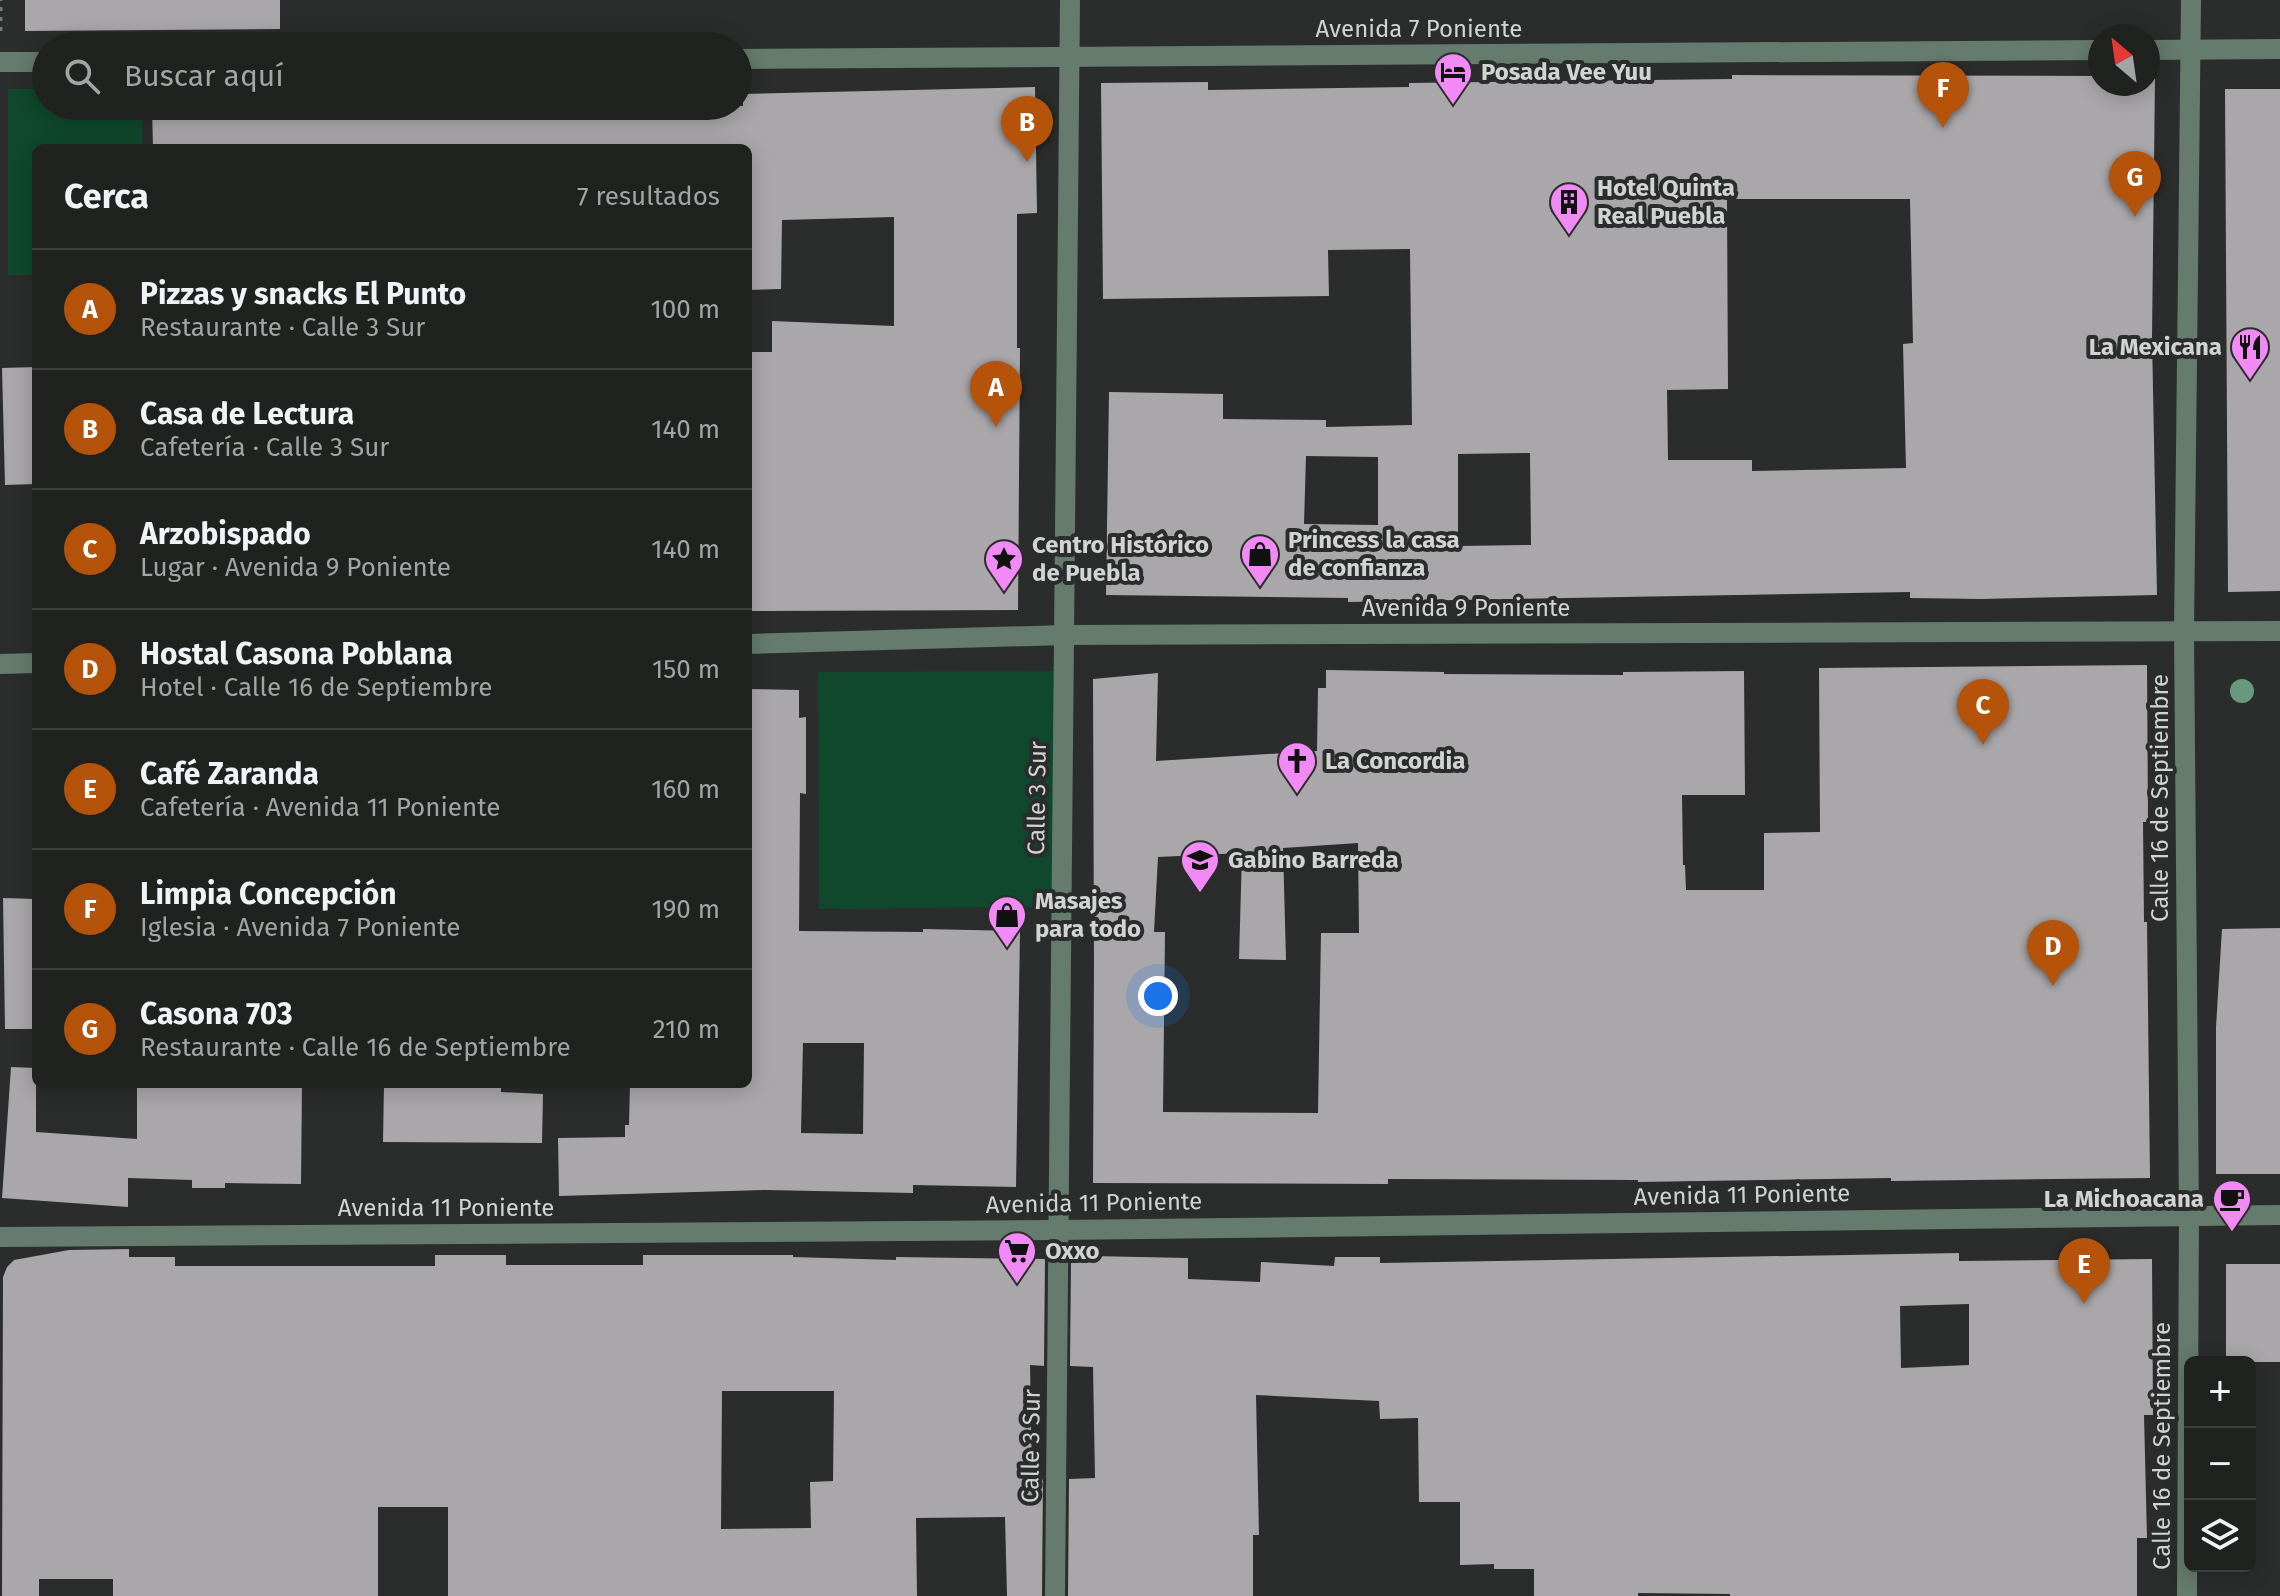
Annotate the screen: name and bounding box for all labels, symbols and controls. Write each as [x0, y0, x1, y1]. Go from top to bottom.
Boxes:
street label: Avenida 7 Poniente [1316, 15, 1522, 43]
north arrow [2088, 24, 2160, 96]
search box [32, 32, 752, 120]
hotel icon: Posada Vee Yuu [1432, 51, 1474, 106]
icon: search [60, 54, 104, 98]
text: Buscar aquí [124, 58, 284, 94]
place label: Posada Vee Yuu [1481, 58, 1652, 86]
pin: F [1917, 62, 1969, 128]
pin: B [1001, 96, 1053, 162]
pin: G [2109, 151, 2161, 217]
place label: Hotel Quinta Real Puebla [1597, 174, 1735, 230]
text: Cerca [64, 176, 149, 217]
text: 7 resultados [577, 181, 720, 212]
building icon: Hotel Quinta Real Puebla [1548, 181, 1590, 236]
text: Pizzas y snacks El Punto [140, 276, 466, 312]
text: A [82, 294, 98, 325]
text: 100 m [651, 294, 720, 325]
text: Restaurante · Calle 3 Sur [140, 312, 425, 343]
restaurant icon: La Mexicana [2229, 326, 2271, 381]
place label: La Mexicana [2089, 333, 2222, 361]
pin: A [970, 361, 1022, 427]
text: Casa de Lectura [140, 396, 354, 432]
text: B [82, 414, 98, 445]
text: 140 m [651, 414, 720, 445]
text: Cafetería · Calle 3 Sur [140, 432, 389, 463]
text: Arzobispado [140, 516, 311, 552]
place label: Princess la casa de confianza [1288, 526, 1460, 582]
place label: Centro Histórico de Puebla [1032, 531, 1209, 587]
shop icon: Princess la casa de confianza [1239, 533, 1281, 588]
text: C [83, 534, 97, 565]
text: 140 m [651, 534, 720, 565]
place icon: Centro Histórico de Puebla [983, 538, 1025, 593]
text: Lugar · Avenida 9 Poniente [140, 552, 451, 583]
street label: Avenida 9 Poniente [1362, 594, 1570, 622]
text: Hostal Casona Poblana [140, 636, 453, 672]
text: D [82, 654, 98, 685]
text: 150 m [652, 654, 720, 685]
text: Hotel · Calle 16 de Septiembre [140, 672, 492, 703]
street label: Calle 16 de Septiembre [2146, 674, 2174, 922]
pin: C [1957, 679, 2009, 745]
street label: Calle 3 Sur [1022, 740, 1052, 855]
church icon: La Concordia [1276, 740, 1318, 795]
place label: La Concordia [1325, 747, 1465, 775]
text: Café Zaranda [140, 756, 319, 792]
text: E [83, 774, 97, 805]
text: 160 m [651, 774, 720, 805]
text: Cafetería · Avenida 11 Poniente [140, 792, 500, 823]
school or university icon: Gabino Barreda [1179, 839, 1221, 894]
place label: Gabino Barreda [1228, 846, 1399, 874]
text: Limpia Concepción [140, 876, 397, 912]
place label: Masajes para todo [1035, 887, 1141, 943]
text: F [84, 894, 96, 925]
text: 190 m [651, 894, 720, 925]
shop icon: Masajes para todo [986, 894, 1028, 949]
text: Iglesia · Avenida 7 Poniente [140, 912, 460, 943]
pin: D [2027, 920, 2079, 986]
your location [1138, 976, 1178, 1016]
text: Casona 703 [140, 996, 293, 1032]
text: G [82, 1014, 98, 1045]
text: 210 m [653, 1014, 720, 1045]
text: Restaurante · Calle 16 de Septiembre [140, 1032, 571, 1063]
cafe icon: La Michoacana [2211, 1178, 2253, 1233]
street label: Avenida 11 Poniente [1633, 1179, 1851, 1211]
place label: La Michoacana [2044, 1185, 2204, 1213]
street label: Avenida 11 Poniente [985, 1187, 1203, 1219]
street label: Avenida 11 Poniente [338, 1194, 554, 1222]
supermarket icon: Oxxo [996, 1230, 1038, 1285]
place label: Oxxo [1045, 1237, 1100, 1265]
pin: E [2058, 1238, 2110, 1304]
street label: Calle 16 de Septiembre [2148, 1322, 2176, 1570]
map controls [2184, 1356, 2256, 1572]
button: + [2184, 1356, 2256, 1428]
street label: Calle 3 Sur [1016, 1388, 1046, 1503]
button: − [2184, 1428, 2256, 1500]
button: layers [2184, 1500, 2256, 1572]

